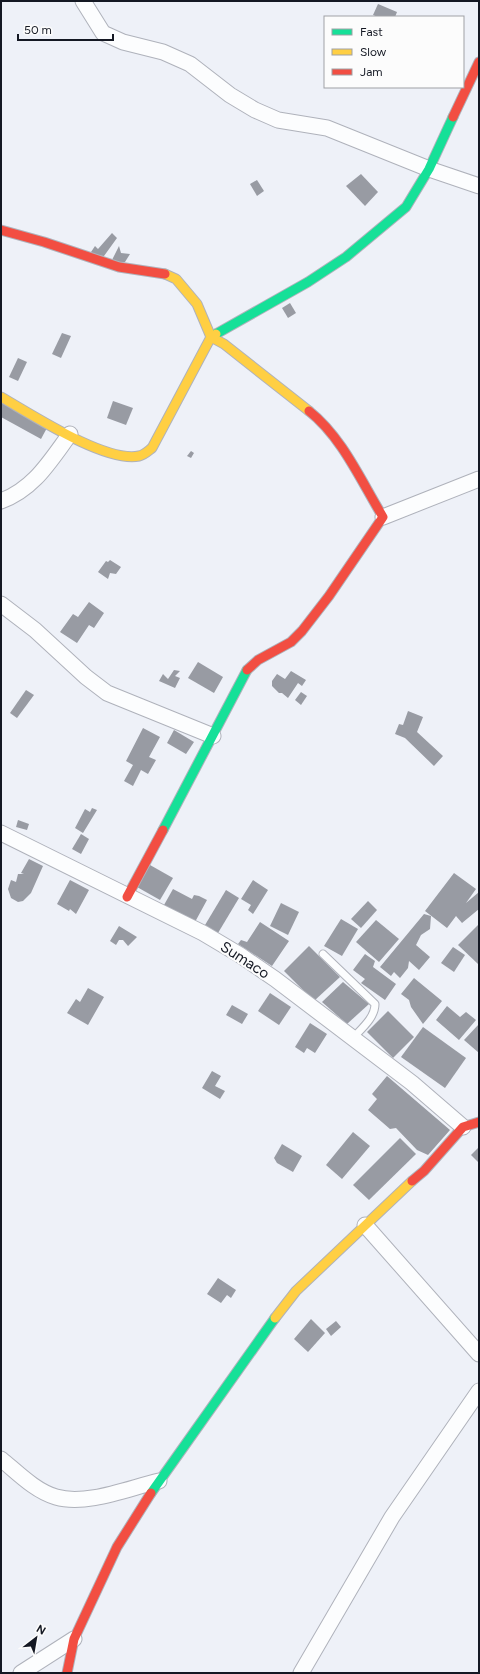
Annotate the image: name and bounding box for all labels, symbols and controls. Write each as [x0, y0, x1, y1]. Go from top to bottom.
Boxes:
scale bar [18, 16, 113, 42]
legend [324, 16, 464, 88]
text: 50 m [24, 23, 52, 37]
text: Fast [360, 25, 383, 39]
text: Slow [360, 45, 387, 59]
text: Jam [360, 65, 383, 79]
street label: Sumaco [217, 938, 273, 983]
north arrow [16, 1618, 56, 1658]
text: N [34, 1622, 48, 1638]

